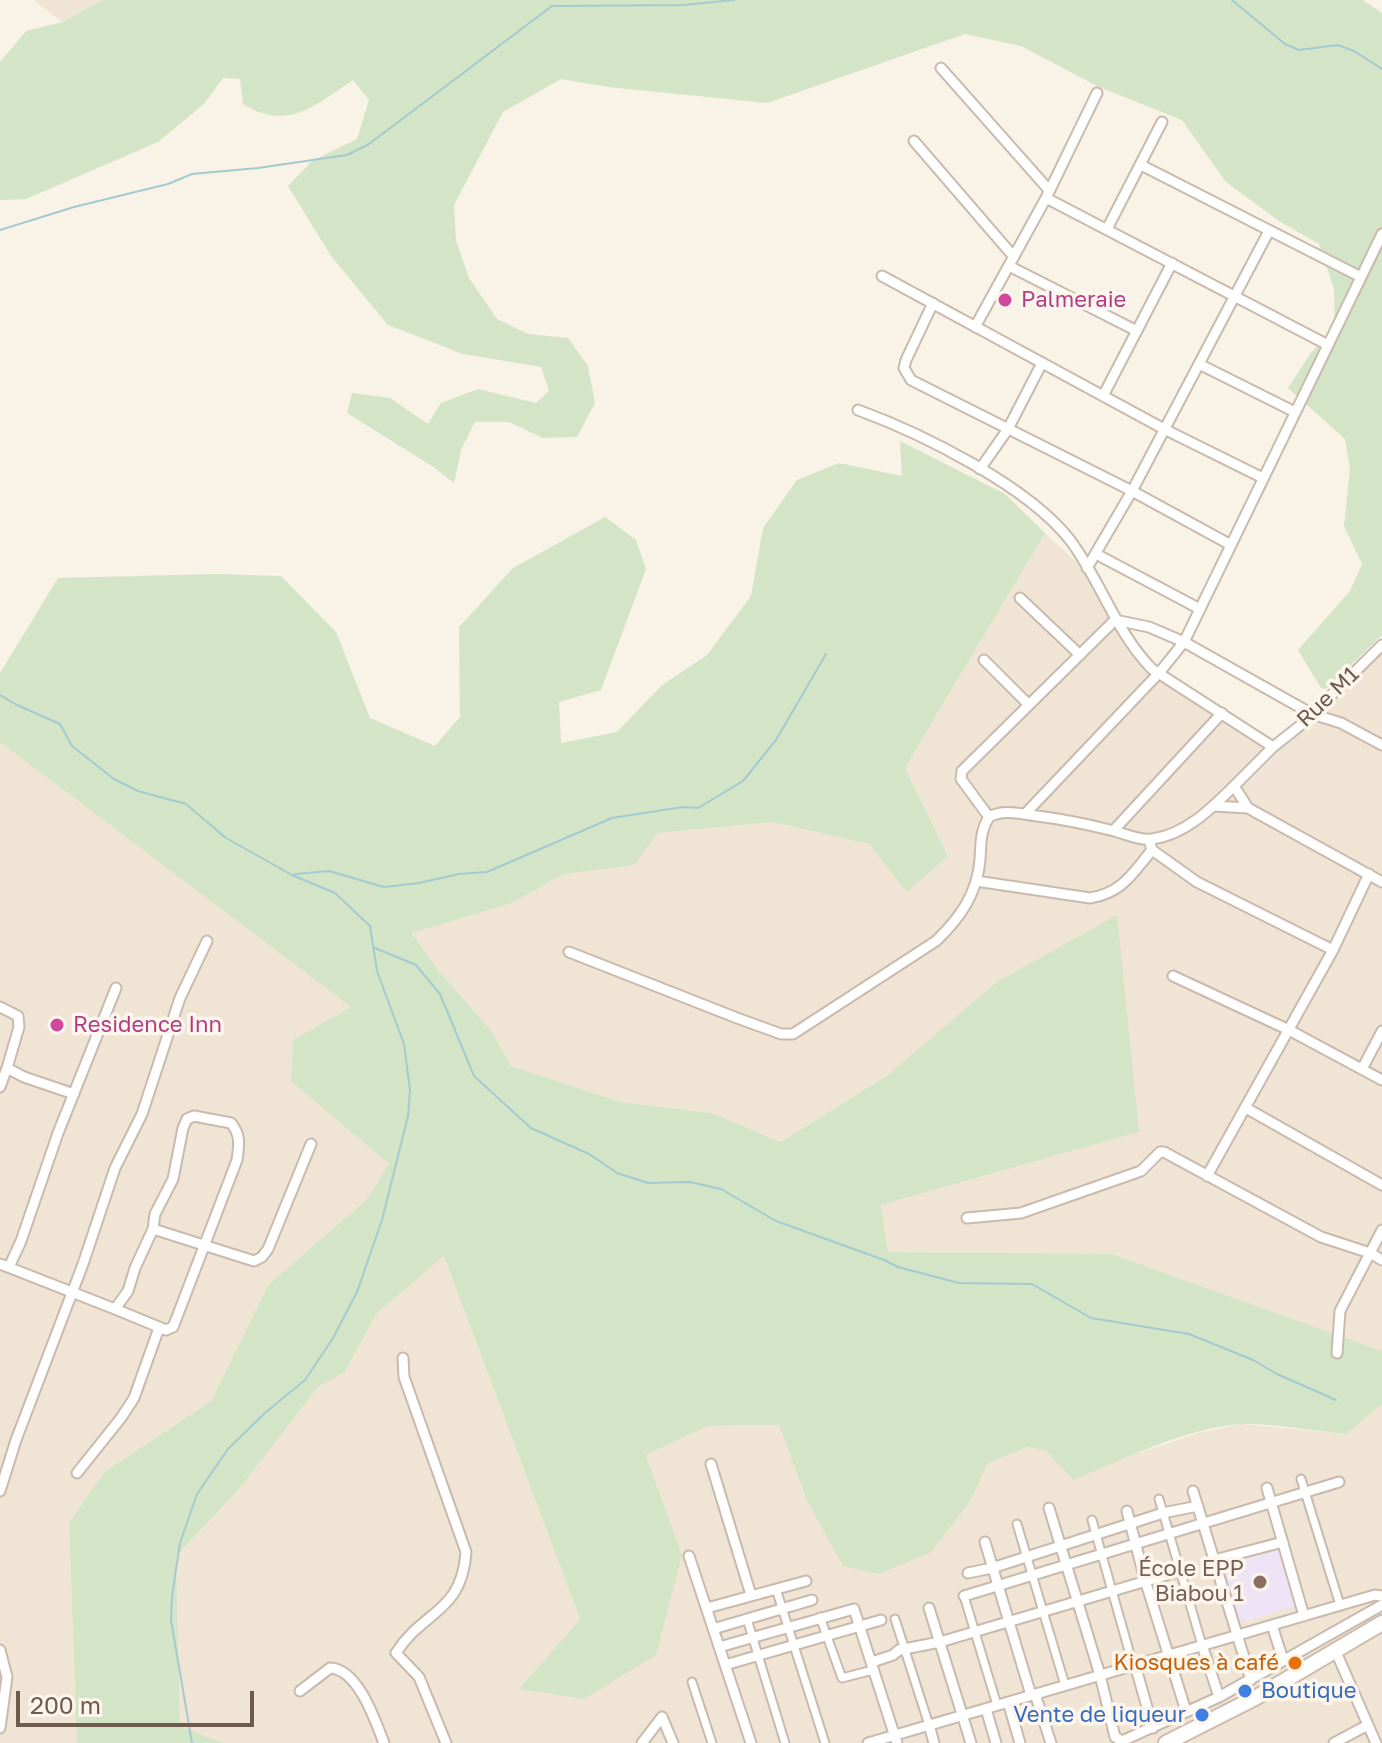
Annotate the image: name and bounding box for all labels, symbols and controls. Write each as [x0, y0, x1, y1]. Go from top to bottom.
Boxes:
place label: Palmeraie [1021, 287, 1126, 313]
marker: Palmeraie [996, 291, 1014, 309]
street label: Rue M1 [1292, 661, 1364, 733]
place label: Residence Inn [73, 1012, 222, 1038]
marker: Residence Inn [48, 1016, 66, 1034]
place label: École EPP Biabou 1 [1138, 1556, 1244, 1608]
marker: École EPP Biabou 1 [1251, 1573, 1269, 1591]
place label: Kiosques à café [1113, 1650, 1279, 1676]
marker: Kiosques à café [1286, 1654, 1304, 1672]
scale bar [20, 1675, 258, 1725]
place label: Boutique [1261, 1678, 1357, 1704]
marker: Boutique [1236, 1682, 1254, 1700]
text: 200 m [30, 1690, 101, 1719]
place label: Vente de liqueur [1013, 1702, 1186, 1728]
marker: Vente de liqueur [1193, 1706, 1211, 1724]

